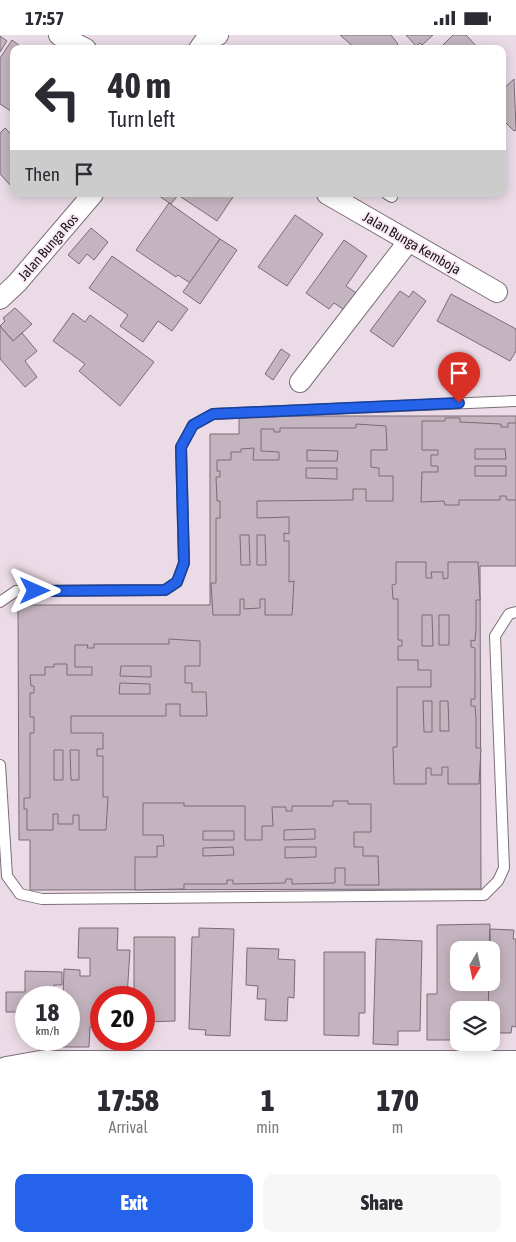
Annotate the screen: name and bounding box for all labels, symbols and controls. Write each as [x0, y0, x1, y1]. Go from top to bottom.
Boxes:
text: 17:57 [25, 7, 64, 29]
icon: left [25, 65, 90, 130]
text: 40 m [108, 65, 171, 105]
text: Turn left [108, 106, 175, 132]
icon: arrive [70, 160, 98, 188]
text: Then [25, 163, 60, 185]
street label: Jalan Bunga Kemboja [360, 209, 464, 277]
street label: Jalan Bunga Ros [15, 210, 81, 283]
pin [438, 352, 480, 403]
icon: arrive [445, 359, 473, 387]
position arrow [8, 564, 60, 616]
north arrow [450, 941, 500, 991]
map controls [450, 941, 500, 1051]
speed limit sign: 20 [90, 986, 155, 1051]
text: 18 [36, 998, 59, 1026]
button: layers [450, 1001, 500, 1051]
text: km/h [36, 1024, 59, 1038]
text: 17:58 [97, 1083, 159, 1117]
text: 1 [261, 1083, 275, 1117]
text: 170 [376, 1083, 419, 1117]
text: Arrival [109, 1118, 148, 1136]
text: min [256, 1118, 279, 1136]
text: m [392, 1118, 403, 1136]
button: Exit [15, 1174, 253, 1232]
button: Share [263, 1174, 501, 1232]

